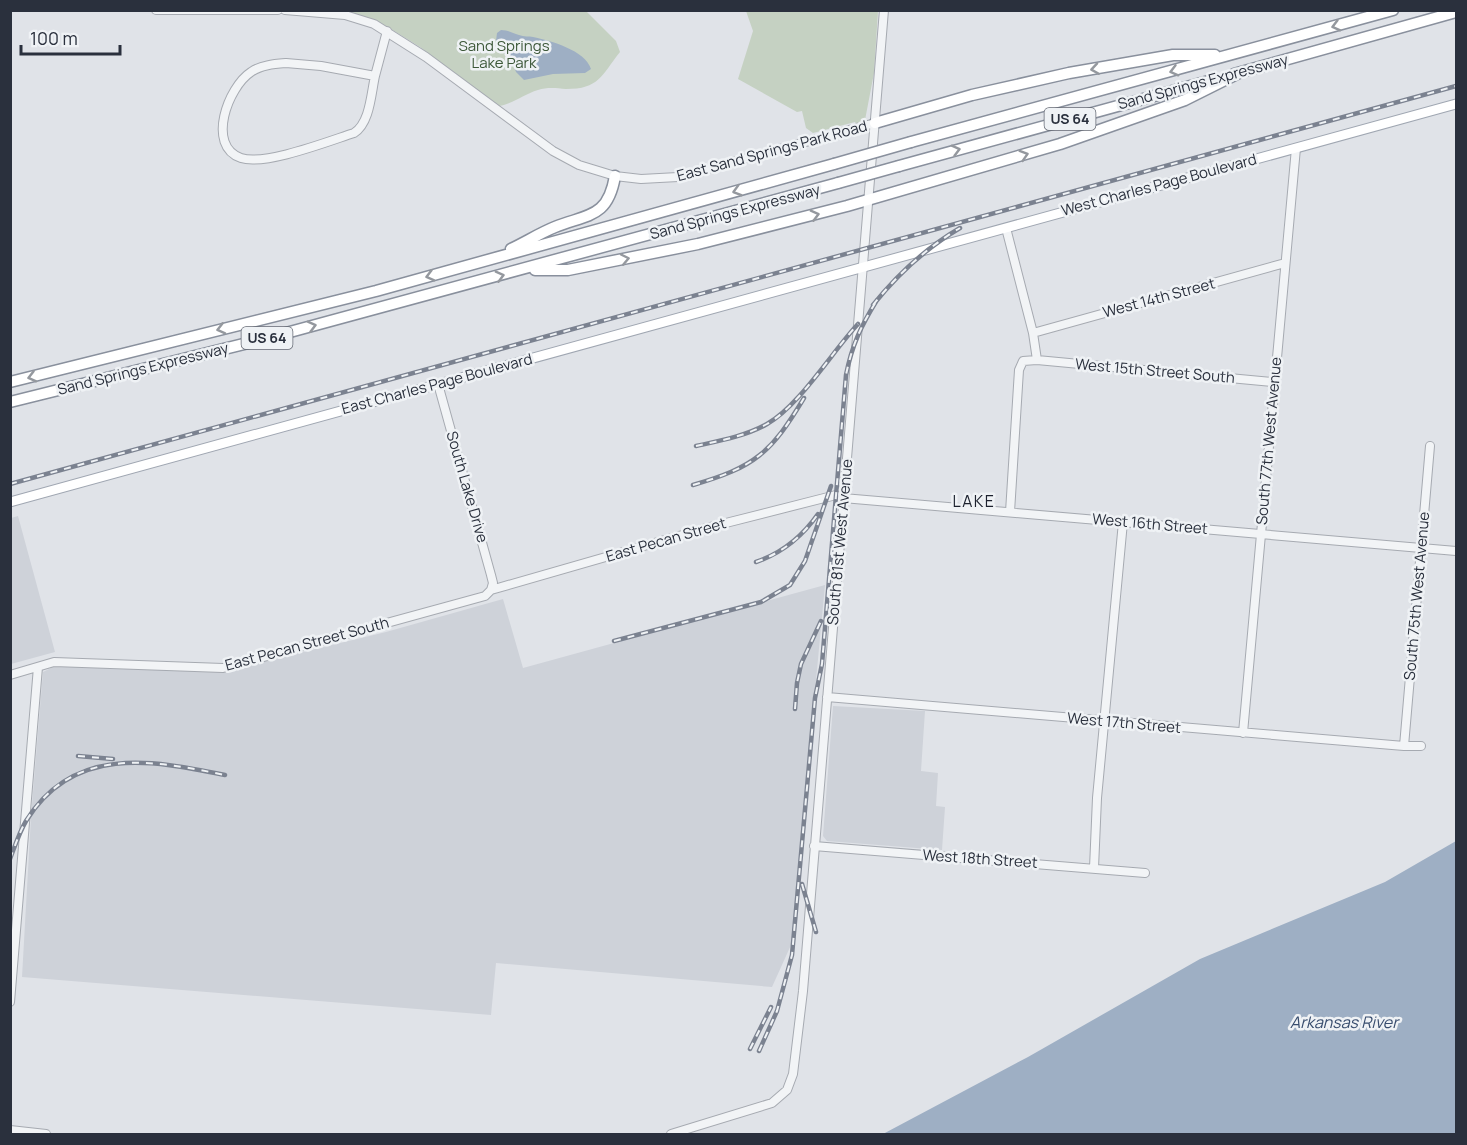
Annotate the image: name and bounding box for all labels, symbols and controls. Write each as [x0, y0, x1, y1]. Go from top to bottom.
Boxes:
scale bar [21, 18, 120, 56]
one-way arrow [1332, 19, 1342, 31]
text: 100 m [30, 26, 78, 50]
park label: Sand Springs Lake Park [458, 35, 550, 73]
street label: Sand Springs Expressway [1115, 49, 1291, 114]
one-way arrow [1090, 62, 1099, 74]
one-way arrow [1169, 63, 1179, 76]
road number: US 64 [1044, 108, 1096, 130]
street label: East Sand Springs Park Road [674, 115, 869, 186]
one-way arrow [950, 145, 961, 157]
street label: West Charles Page Boulevard [1059, 148, 1259, 221]
one-way arrow [1018, 150, 1029, 162]
street label: Sand Springs Expressway [647, 179, 823, 244]
one-way arrow [732, 184, 743, 196]
one-way arrow [810, 209, 820, 222]
one-way arrow [620, 253, 630, 266]
one-way arrow [425, 269, 436, 281]
one-way arrow [494, 271, 505, 283]
street label: West 14th Street [1100, 272, 1217, 323]
one-way arrow [306, 321, 316, 333]
one-way arrow [216, 322, 226, 335]
road number: US 64 [242, 327, 292, 349]
street label: Sand Springs Expressway [55, 337, 231, 400]
street label: East Charles Page Boulevard [339, 348, 535, 419]
street label: West 15th Street South [1074, 353, 1236, 388]
street label: South 77th West Avenue [1251, 356, 1286, 526]
one-way arrow [27, 369, 37, 382]
street label: South Lake Drive [442, 429, 493, 545]
street label: South 81st West Avenue [822, 458, 857, 626]
district label: LAKE [953, 490, 995, 512]
street label: West 16th Street [1091, 508, 1209, 539]
street label: South 75th West Avenue [1399, 511, 1434, 681]
street label: East Pecan Street [603, 512, 728, 567]
street label: East Pecan Street South [223, 611, 391, 676]
street label: West 17th Street [1066, 707, 1182, 738]
street label: West 18th Street [922, 844, 1038, 873]
water label: Arkansas River [1290, 1011, 1400, 1033]

